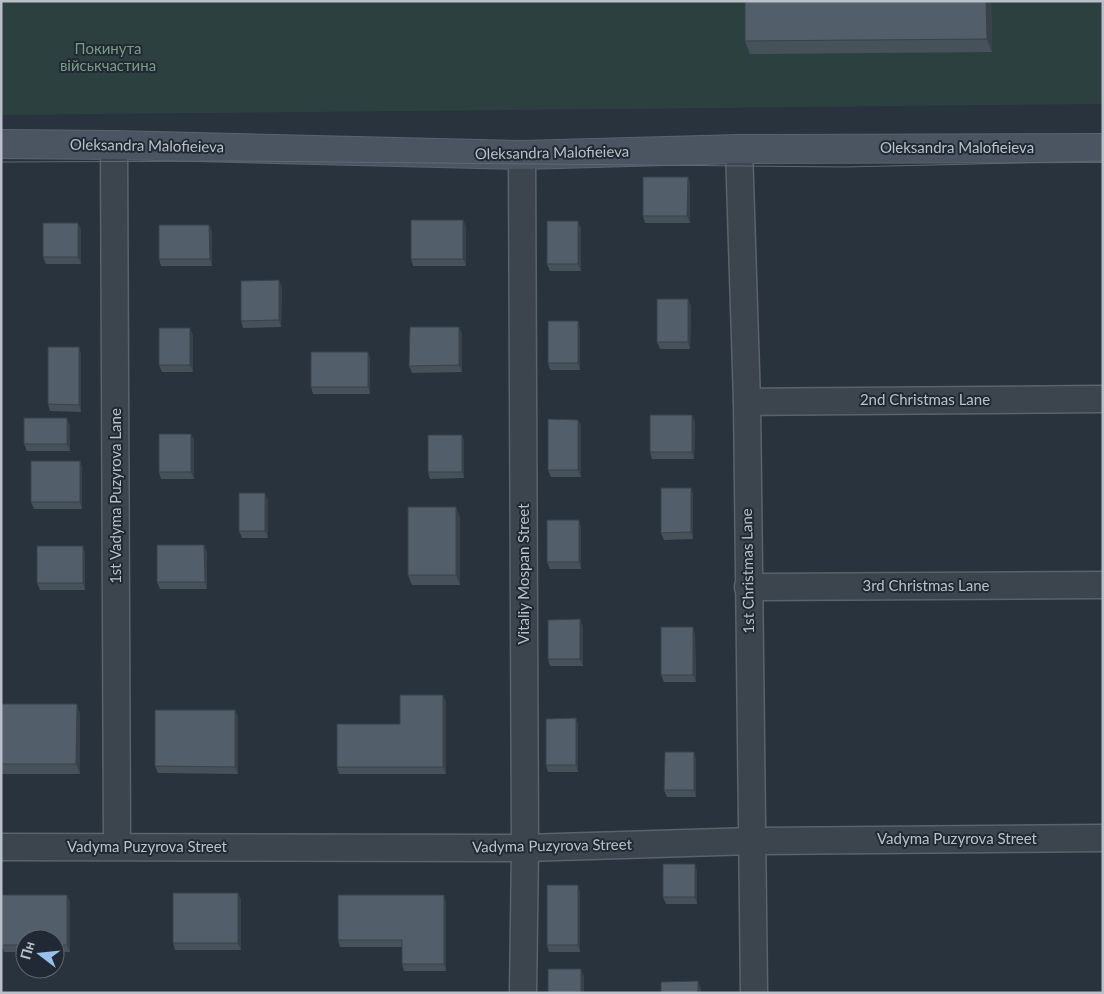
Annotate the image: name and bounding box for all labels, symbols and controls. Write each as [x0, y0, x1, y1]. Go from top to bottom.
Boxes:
park label: Покинута військчастина [60, 39, 156, 74]
street label: Oleksandra Malofieieva [70, 135, 224, 155]
street label: Oleksandra Malofieieva [880, 138, 1034, 156]
street label: Oleksandra Malofieieva [475, 142, 629, 162]
street label: 2nd Christmas Lane [860, 390, 990, 408]
street label: 1st Vadyma Puzyrova Lane [106, 408, 124, 584]
street label: Vitaliy Mospan Street [514, 503, 532, 645]
street label: 1st Christmas Lane [737, 508, 757, 634]
street label: 3rd Christmas Lane [862, 576, 990, 594]
street label: Vadyma Puzyrova Street [877, 829, 1038, 847]
street label: Vadyma Puzyrova Street [472, 835, 633, 855]
street label: Vadyma Puzyrova Street [67, 837, 228, 855]
north arrow [15, 929, 65, 979]
text: Пн [16, 939, 38, 961]

